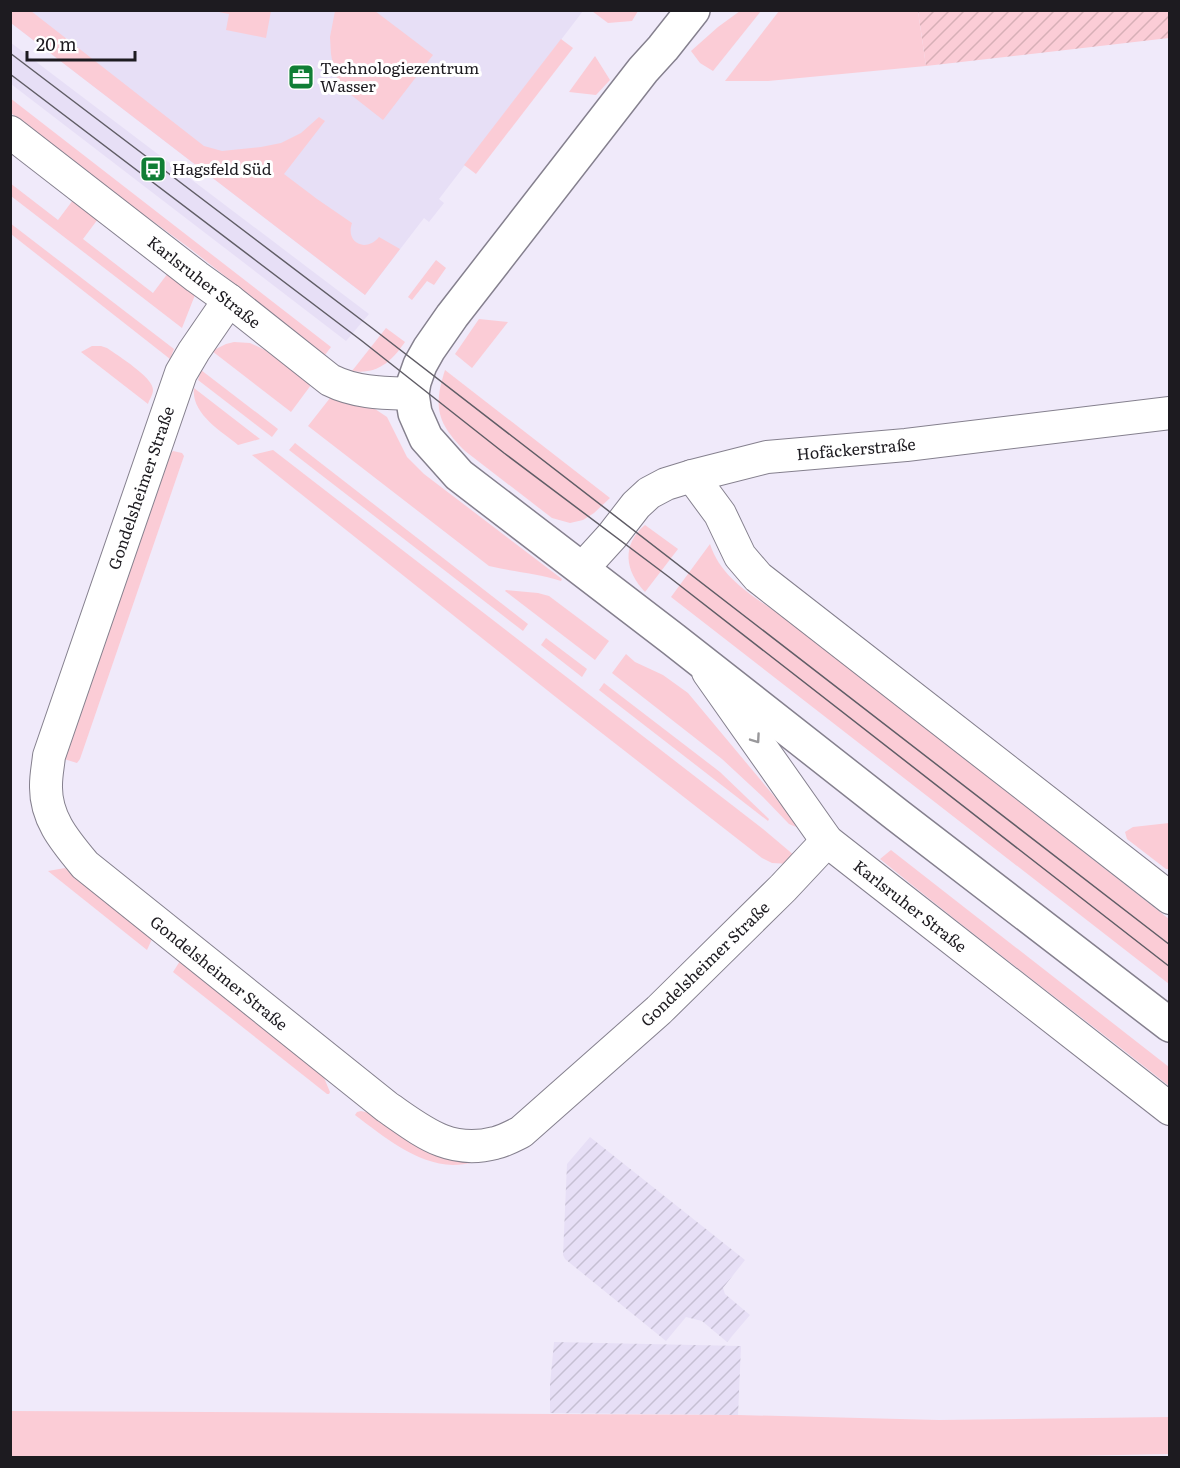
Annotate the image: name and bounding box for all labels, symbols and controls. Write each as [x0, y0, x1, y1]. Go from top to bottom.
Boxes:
scale bar [27, 24, 135, 62]
text: 20 m [36, 30, 77, 57]
place label: Technologiezentrum Wasser [320, 55, 480, 97]
office icon: Technologiezentrum Wasser [286, 62, 316, 92]
bus stop icon: Hagsfeld Süd [138, 154, 168, 184]
place label: Hagsfeld Süd [172, 156, 272, 180]
street label: Karlsruher Straße [143, 229, 266, 333]
street label: Gondelsheimer Straße [101, 403, 179, 573]
street label: Hofäckerstraße [795, 431, 916, 465]
one-way arrow [749, 733, 760, 744]
street label: Karlsruher Straße [849, 853, 972, 957]
street label: Gondelsheimer Straße [634, 895, 774, 1031]
street label: Gondelsheimer Straße [145, 909, 294, 1035]

